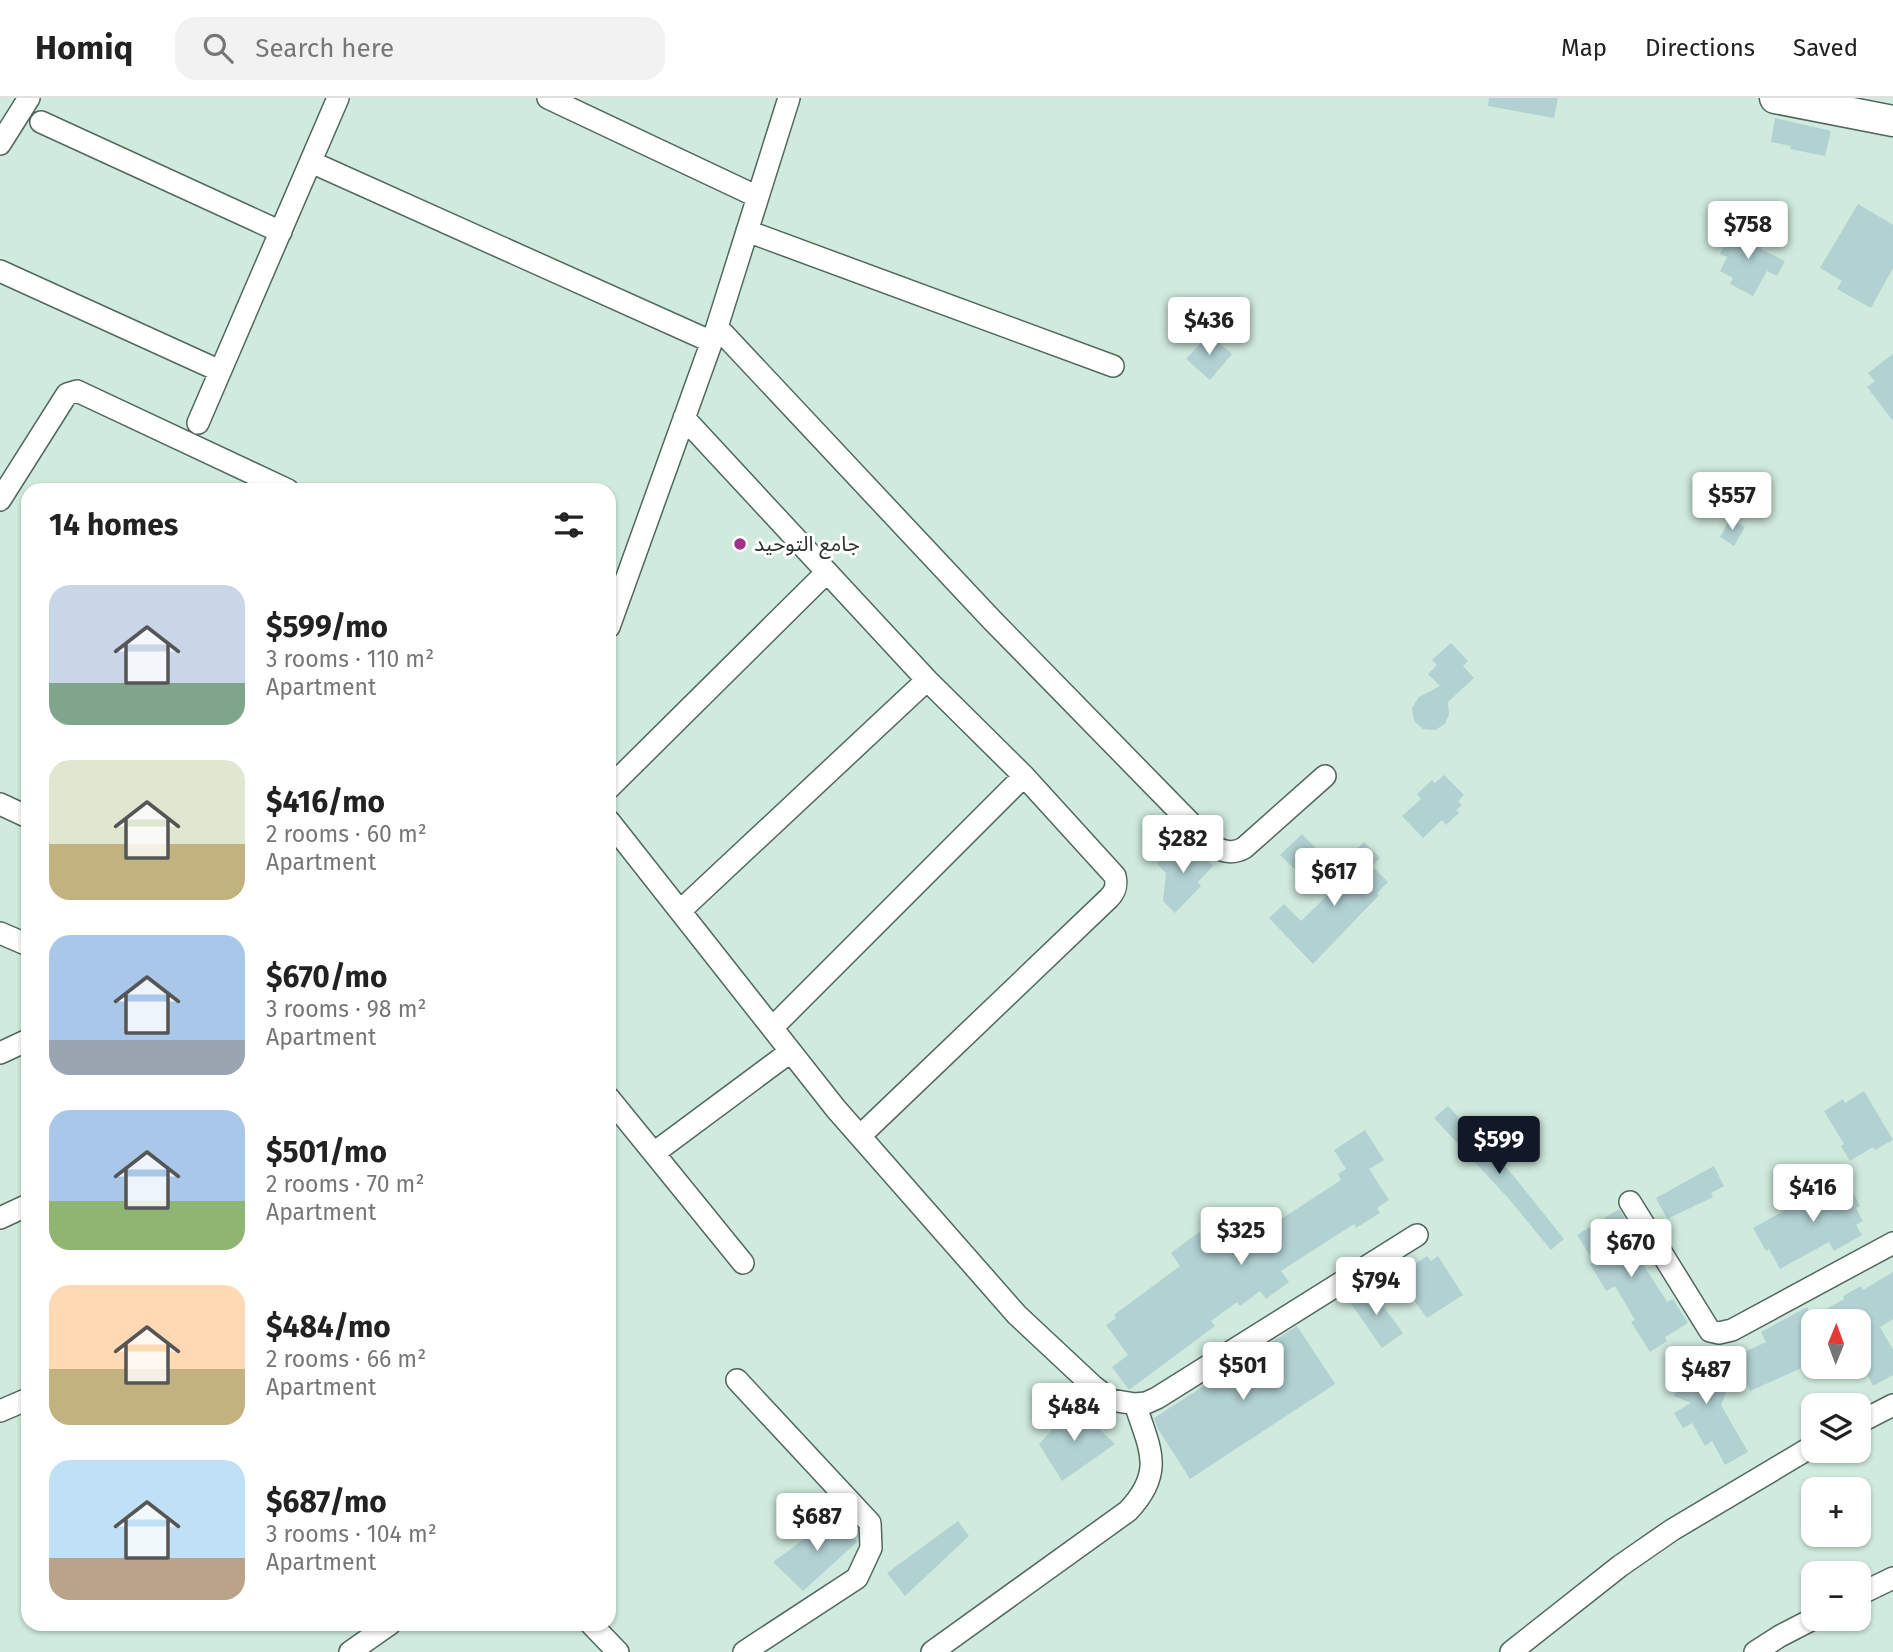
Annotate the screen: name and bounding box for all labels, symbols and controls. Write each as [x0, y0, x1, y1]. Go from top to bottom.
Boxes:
search box [175, 17, 665, 80]
text: Homiq [35, 28, 133, 68]
icon: search [199, 29, 237, 67]
text: Search here [255, 33, 394, 64]
text: Map [1561, 34, 1607, 62]
text: Directions [1645, 34, 1755, 62]
text: Saved [1793, 34, 1858, 62]
pin: $758 [1707, 202, 1789, 261]
text: $758 [1724, 210, 1772, 238]
pin: $436 [1168, 298, 1250, 357]
text: $436 [1184, 306, 1234, 334]
pin: $557 [1691, 472, 1773, 532]
text: $557 [1708, 481, 1756, 509]
icon: filters [550, 506, 588, 544]
text: 14 homes [49, 507, 178, 543]
place label: جامع التوحيد [754, 531, 860, 559]
marker: جامع التوحيد [732, 536, 748, 552]
text: $599/mo [266, 609, 388, 645]
icon: home [105, 613, 189, 697]
text: 3 rooms · 110 m² [266, 645, 434, 673]
text: Apartment [266, 673, 376, 701]
text: $416/mo [266, 784, 385, 820]
icon: home [105, 788, 189, 872]
pin: $282 [1142, 816, 1224, 875]
text: 2 rooms · 60 m² [266, 820, 427, 848]
text: $282 [1158, 824, 1208, 852]
text: Apartment [266, 848, 376, 876]
pin: $617 [1293, 848, 1375, 908]
text: $617 [1311, 857, 1357, 885]
text: $670/mo [266, 959, 387, 995]
icon: home [105, 963, 189, 1047]
text: 3 rooms · 98 m² [266, 995, 426, 1023]
text: Apartment [266, 1023, 376, 1051]
pin: $599 [1458, 1116, 1540, 1176]
text: $599 [1474, 1125, 1524, 1153]
text: $501/mo [266, 1134, 387, 1170]
icon: home [105, 1138, 189, 1222]
pin: $416 [1772, 1164, 1854, 1224]
text: 2 rooms · 70 m² [266, 1170, 424, 1198]
text: $416 [1789, 1173, 1837, 1201]
text: Apartment [266, 1198, 376, 1226]
pin: $325 [1200, 1208, 1282, 1267]
text: $325 [1217, 1216, 1265, 1244]
pin: $670 [1590, 1220, 1672, 1279]
text: $670 [1607, 1228, 1656, 1256]
pin: $794 [1335, 1258, 1417, 1317]
text: $794 [1352, 1266, 1400, 1294]
text: $484/mo [266, 1309, 391, 1345]
north arrow [1801, 1309, 1871, 1379]
map controls [1801, 1309, 1871, 1631]
icon: home [105, 1313, 189, 1397]
pin: $501 [1202, 1342, 1284, 1402]
text: 2 rooms · 66 m² [266, 1345, 426, 1373]
pin: $487 [1665, 1346, 1747, 1406]
text: $501 [1219, 1351, 1267, 1379]
text: $487 [1681, 1355, 1731, 1383]
text: Apartment [266, 1373, 376, 1401]
pin: $484 [1033, 1384, 1115, 1443]
text: $484 [1048, 1392, 1100, 1420]
button: layers [1801, 1393, 1871, 1463]
button: + [1801, 1477, 1871, 1547]
text: $687/mo [266, 1484, 387, 1520]
icon: home [105, 1488, 189, 1572]
pin: $687 [776, 1494, 858, 1553]
text: $687 [792, 1502, 842, 1530]
text: 3 rooms · 104 m² [266, 1520, 437, 1548]
text: Apartment [266, 1548, 376, 1576]
button: − [1801, 1561, 1871, 1631]

